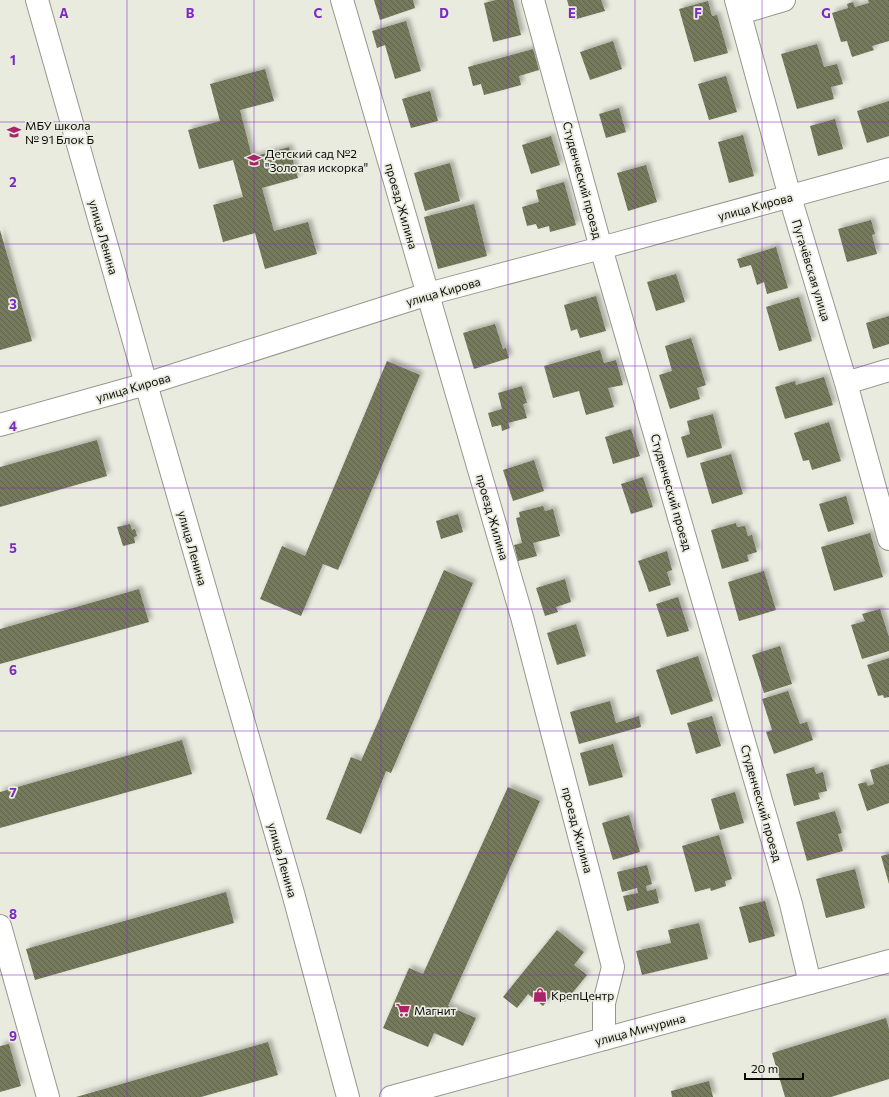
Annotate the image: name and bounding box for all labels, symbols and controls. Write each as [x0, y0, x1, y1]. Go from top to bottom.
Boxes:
text: A [59, 5, 69, 21]
text: B [186, 5, 195, 21]
text: C [314, 5, 323, 21]
text: D [439, 5, 449, 21]
text: E [568, 5, 576, 21]
text: F [694, 5, 702, 21]
text: G [821, 5, 831, 21]
text: 1 [10, 52, 16, 68]
place label: МБУ школа № 91 Блок Б [25, 118, 94, 146]
street label: Студенческий проезд [561, 120, 605, 240]
school or university icon: МБУ школа № 91 Блок Б [6, 124, 22, 140]
place label: Детский сад №2 "Золотая искорка" [265, 146, 368, 174]
school or university icon: Детский сад №2 "Золотая искорка" [246, 152, 262, 168]
street label: проезд Жилина [383, 161, 421, 251]
text: 2 [9, 174, 17, 190]
street label: улица Кирова [716, 189, 794, 223]
street label: улица Ленина [87, 198, 121, 276]
street label: Пугачёвская улица [790, 217, 834, 323]
street label: улица Кирова [404, 274, 482, 308]
text: 3 [9, 296, 17, 312]
street label: улица Кирова [94, 370, 172, 404]
text: 4 [9, 418, 17, 434]
street label: Студенческий проезд [649, 432, 695, 552]
street label: проезд Жилина [474, 472, 512, 562]
street label: улица Ленина [176, 509, 210, 587]
text: 5 [9, 540, 17, 556]
text: 6 [9, 662, 17, 678]
street label: Студенческий проезд [739, 743, 785, 863]
text: 7 [9, 784, 17, 800]
street label: проезд Жилина [560, 785, 596, 875]
street label: улица Ленина [266, 821, 300, 899]
text: 8 [9, 906, 17, 922]
shop icon: КрепЦентр [532, 987, 548, 1003]
place label: КрепЦентр [551, 988, 614, 1002]
supermarket icon: Магнит [395, 1002, 411, 1018]
place label: Магнит [414, 1003, 457, 1017]
street label: улица Мичурина [593, 1010, 687, 1048]
text: 9 [9, 1028, 17, 1044]
scale bar [745, 1055, 803, 1081]
text: 20 m [751, 1061, 778, 1075]

